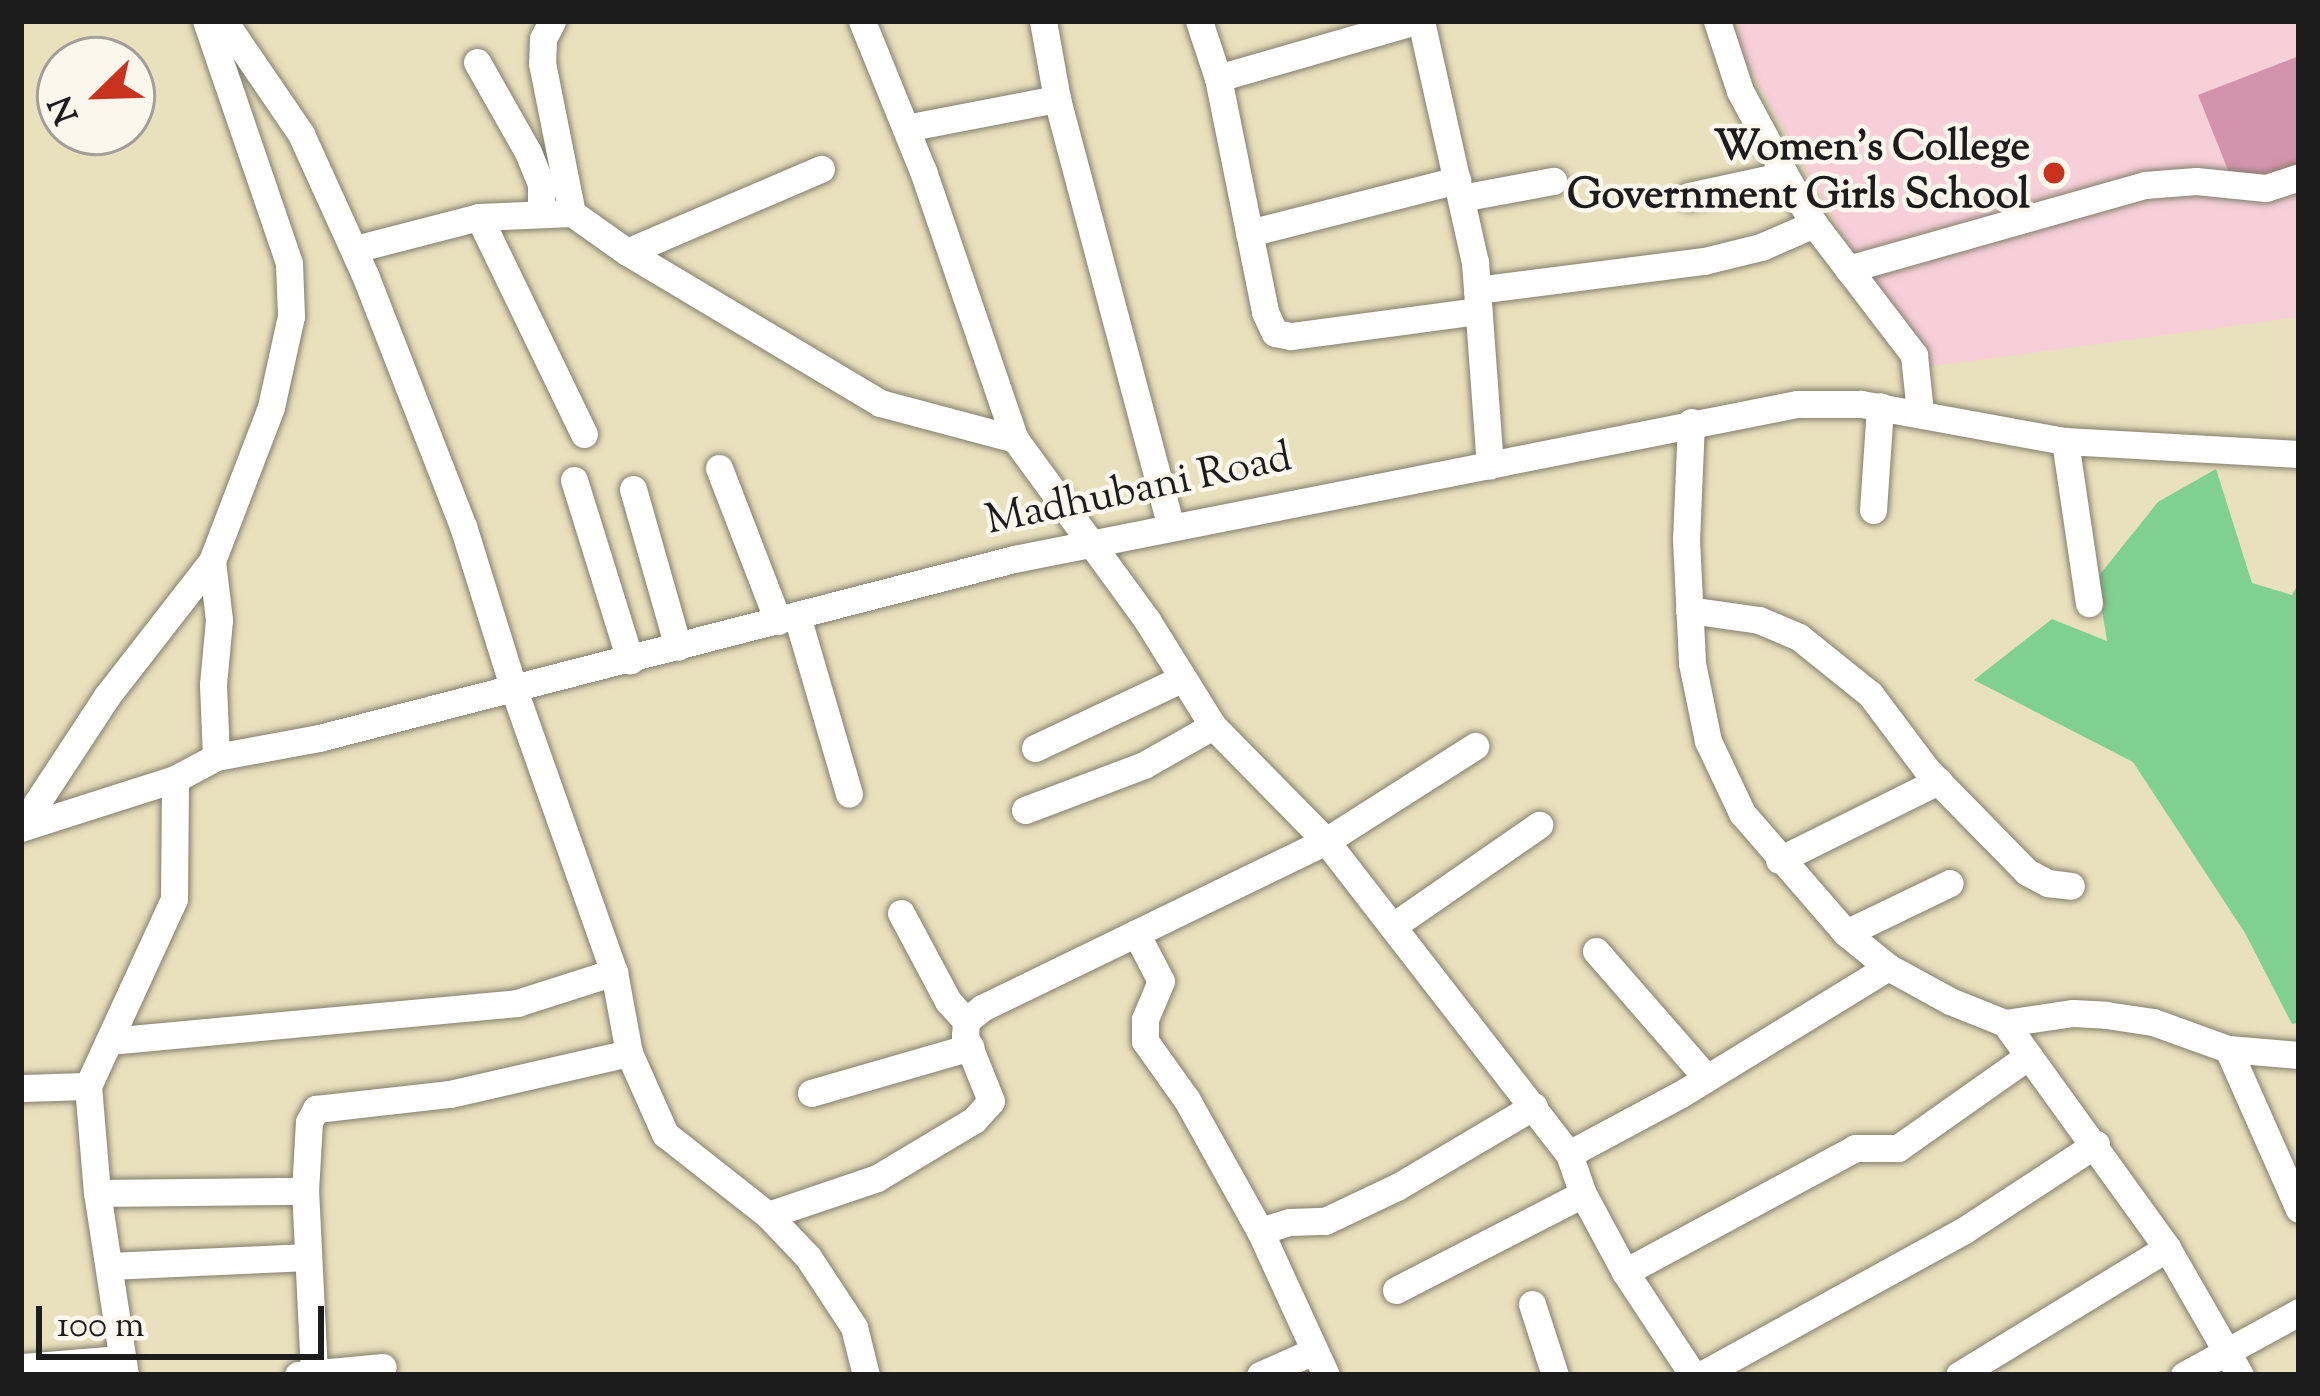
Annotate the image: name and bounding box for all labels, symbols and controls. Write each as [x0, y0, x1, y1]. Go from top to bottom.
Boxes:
north arrow [36, 36, 156, 156]
text: N [38, 87, 93, 130]
place label: Women's College Government Girls School [1567, 124, 2030, 222]
marker: Women's College Government Girls School [2041, 160, 2067, 186]
street label: Madhubani Road [981, 434, 1297, 548]
scale bar [42, 1282, 330, 1356]
text: 100 m [57, 1301, 144, 1353]

